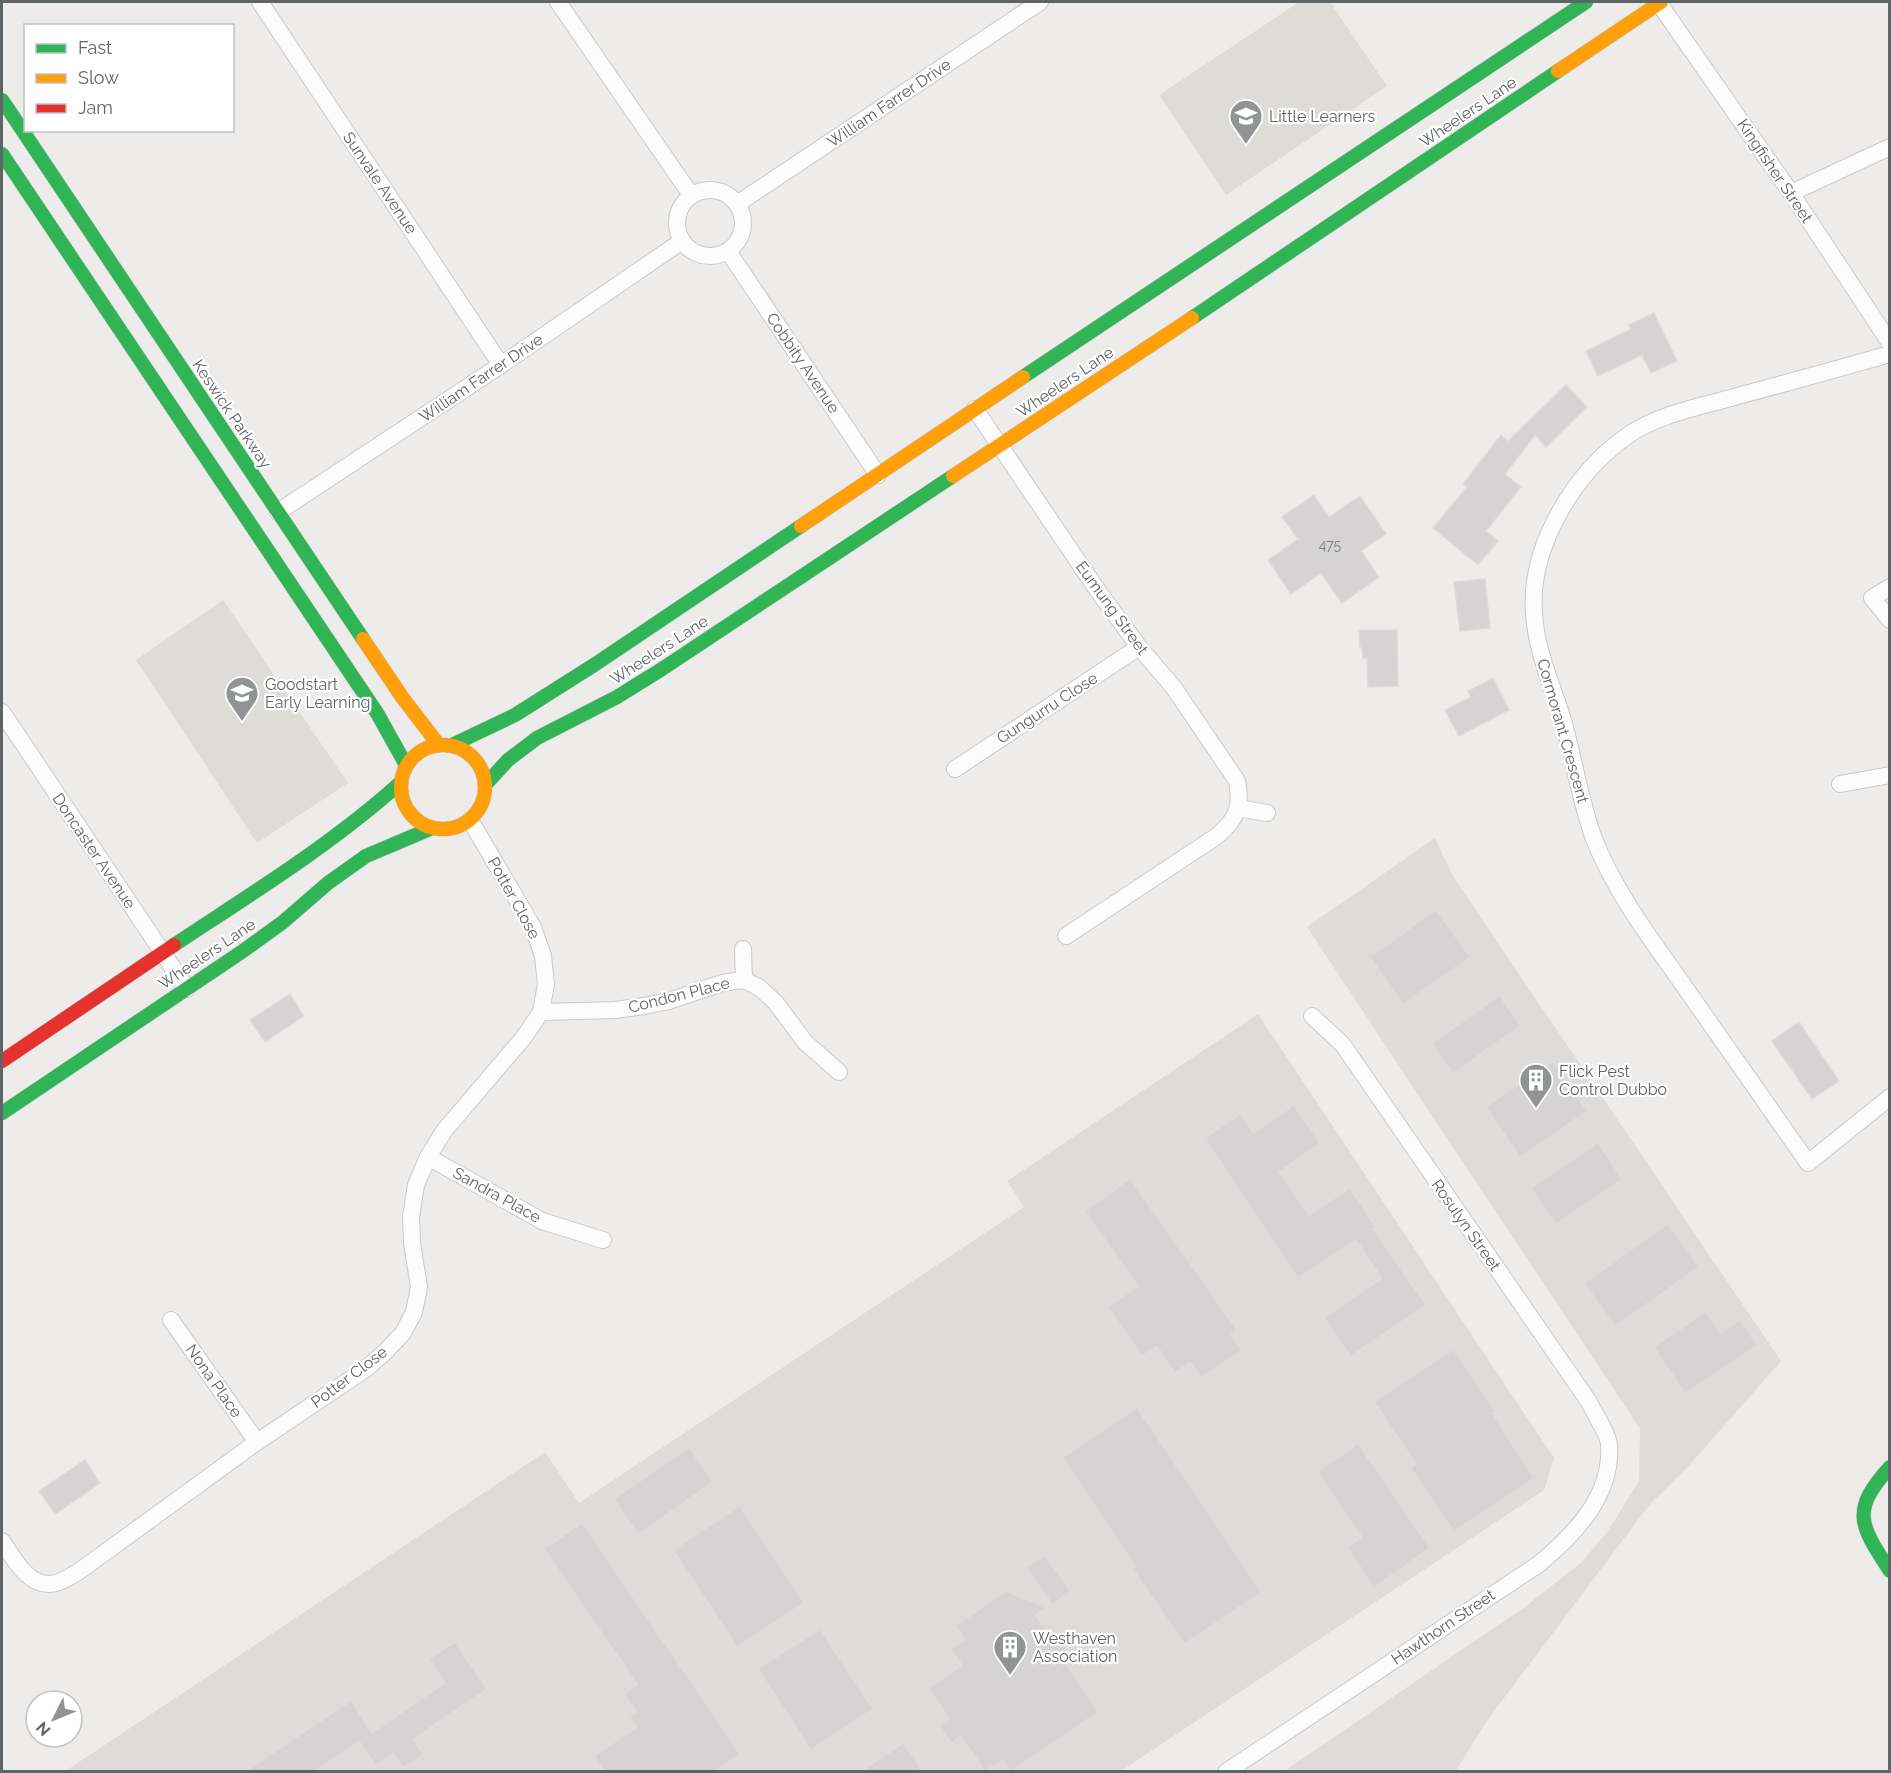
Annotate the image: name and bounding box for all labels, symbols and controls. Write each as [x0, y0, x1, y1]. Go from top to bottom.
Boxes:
legend [24, 24, 234, 132]
text: Fast [78, 37, 112, 58]
street label: William Farrer Drive [824, 55, 954, 151]
text: Slow [78, 67, 119, 88]
street label: Wheelers Lane [1416, 73, 1520, 151]
text: Jam [78, 97, 113, 118]
school or university icon: Little Learners [1228, 98, 1264, 145]
place label: Little Learners [1269, 107, 1376, 126]
street label: Kingfisher Street [1733, 115, 1817, 227]
street label: Sunvale Avenue [339, 128, 421, 238]
street label: Cobbity Avenue [762, 309, 844, 417]
street label: William Farrer Drive [416, 330, 546, 426]
street label: Wheelers Lane [1013, 343, 1117, 421]
street label: Keswick Parkway [189, 356, 276, 472]
house number: 475 [1319, 537, 1342, 553]
street label: Eumung Street [1072, 558, 1153, 659]
street label: Wheelers Lane [607, 611, 711, 689]
street label: Cormorant Crescent [1533, 657, 1593, 806]
street label: Gungurru Close [993, 668, 1101, 748]
school or university icon: Goodstart Early Learning [224, 675, 260, 722]
place label: Goodstart Early Learning [265, 675, 370, 712]
street label: Doncaster Avenue [48, 790, 140, 912]
street label: Potter Close [484, 854, 544, 942]
street label: Wheelers Lane [155, 915, 259, 993]
street label: Condon Place [626, 973, 732, 1017]
building icon: Flick Pest Control Dubbo [1518, 1062, 1554, 1109]
place label: Flick Pest Control Dubbo [1559, 1062, 1667, 1099]
street label: Sandra Place [450, 1163, 544, 1227]
street label: Rosulyn Street [1427, 1176, 1505, 1275]
street label: Nona Place [182, 1341, 246, 1421]
street label: Potter Close [307, 1342, 391, 1412]
street label: Hawthorn Street [1388, 1585, 1499, 1669]
building icon: Westhaven Association [992, 1629, 1028, 1676]
place label: Westhaven Association [1033, 1629, 1117, 1666]
north arrow [24, 1689, 84, 1749]
text: N [32, 1718, 55, 1740]

